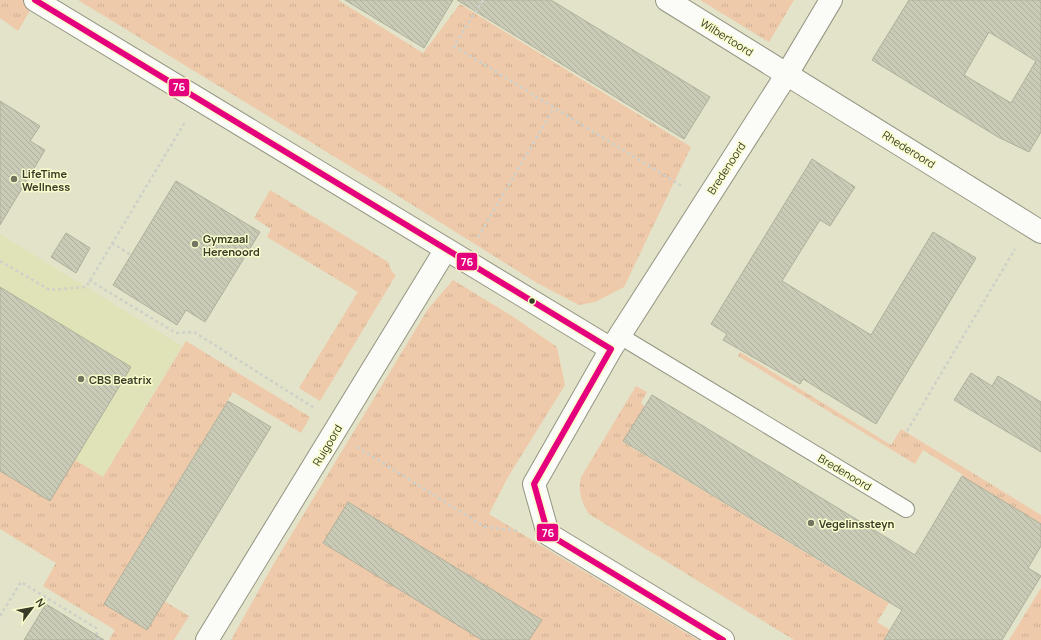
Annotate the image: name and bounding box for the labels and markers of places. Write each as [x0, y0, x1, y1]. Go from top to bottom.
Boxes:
place label: LifeTime Wellness [22, 166, 70, 194]
marker: LifeTime Wellness [9, 174, 19, 184]
place label: Gymzaal Herenoord [203, 231, 260, 259]
marker: Gymzaal Herenoord [190, 239, 200, 249]
unlabelled marker [527, 296, 537, 306]
place label: CBS Beatrix [89, 372, 152, 387]
marker: CBS Beatrix [76, 374, 86, 384]
place label: Vegelinssteyn [819, 516, 894, 531]
marker: Vegelinssteyn [806, 518, 816, 528]

